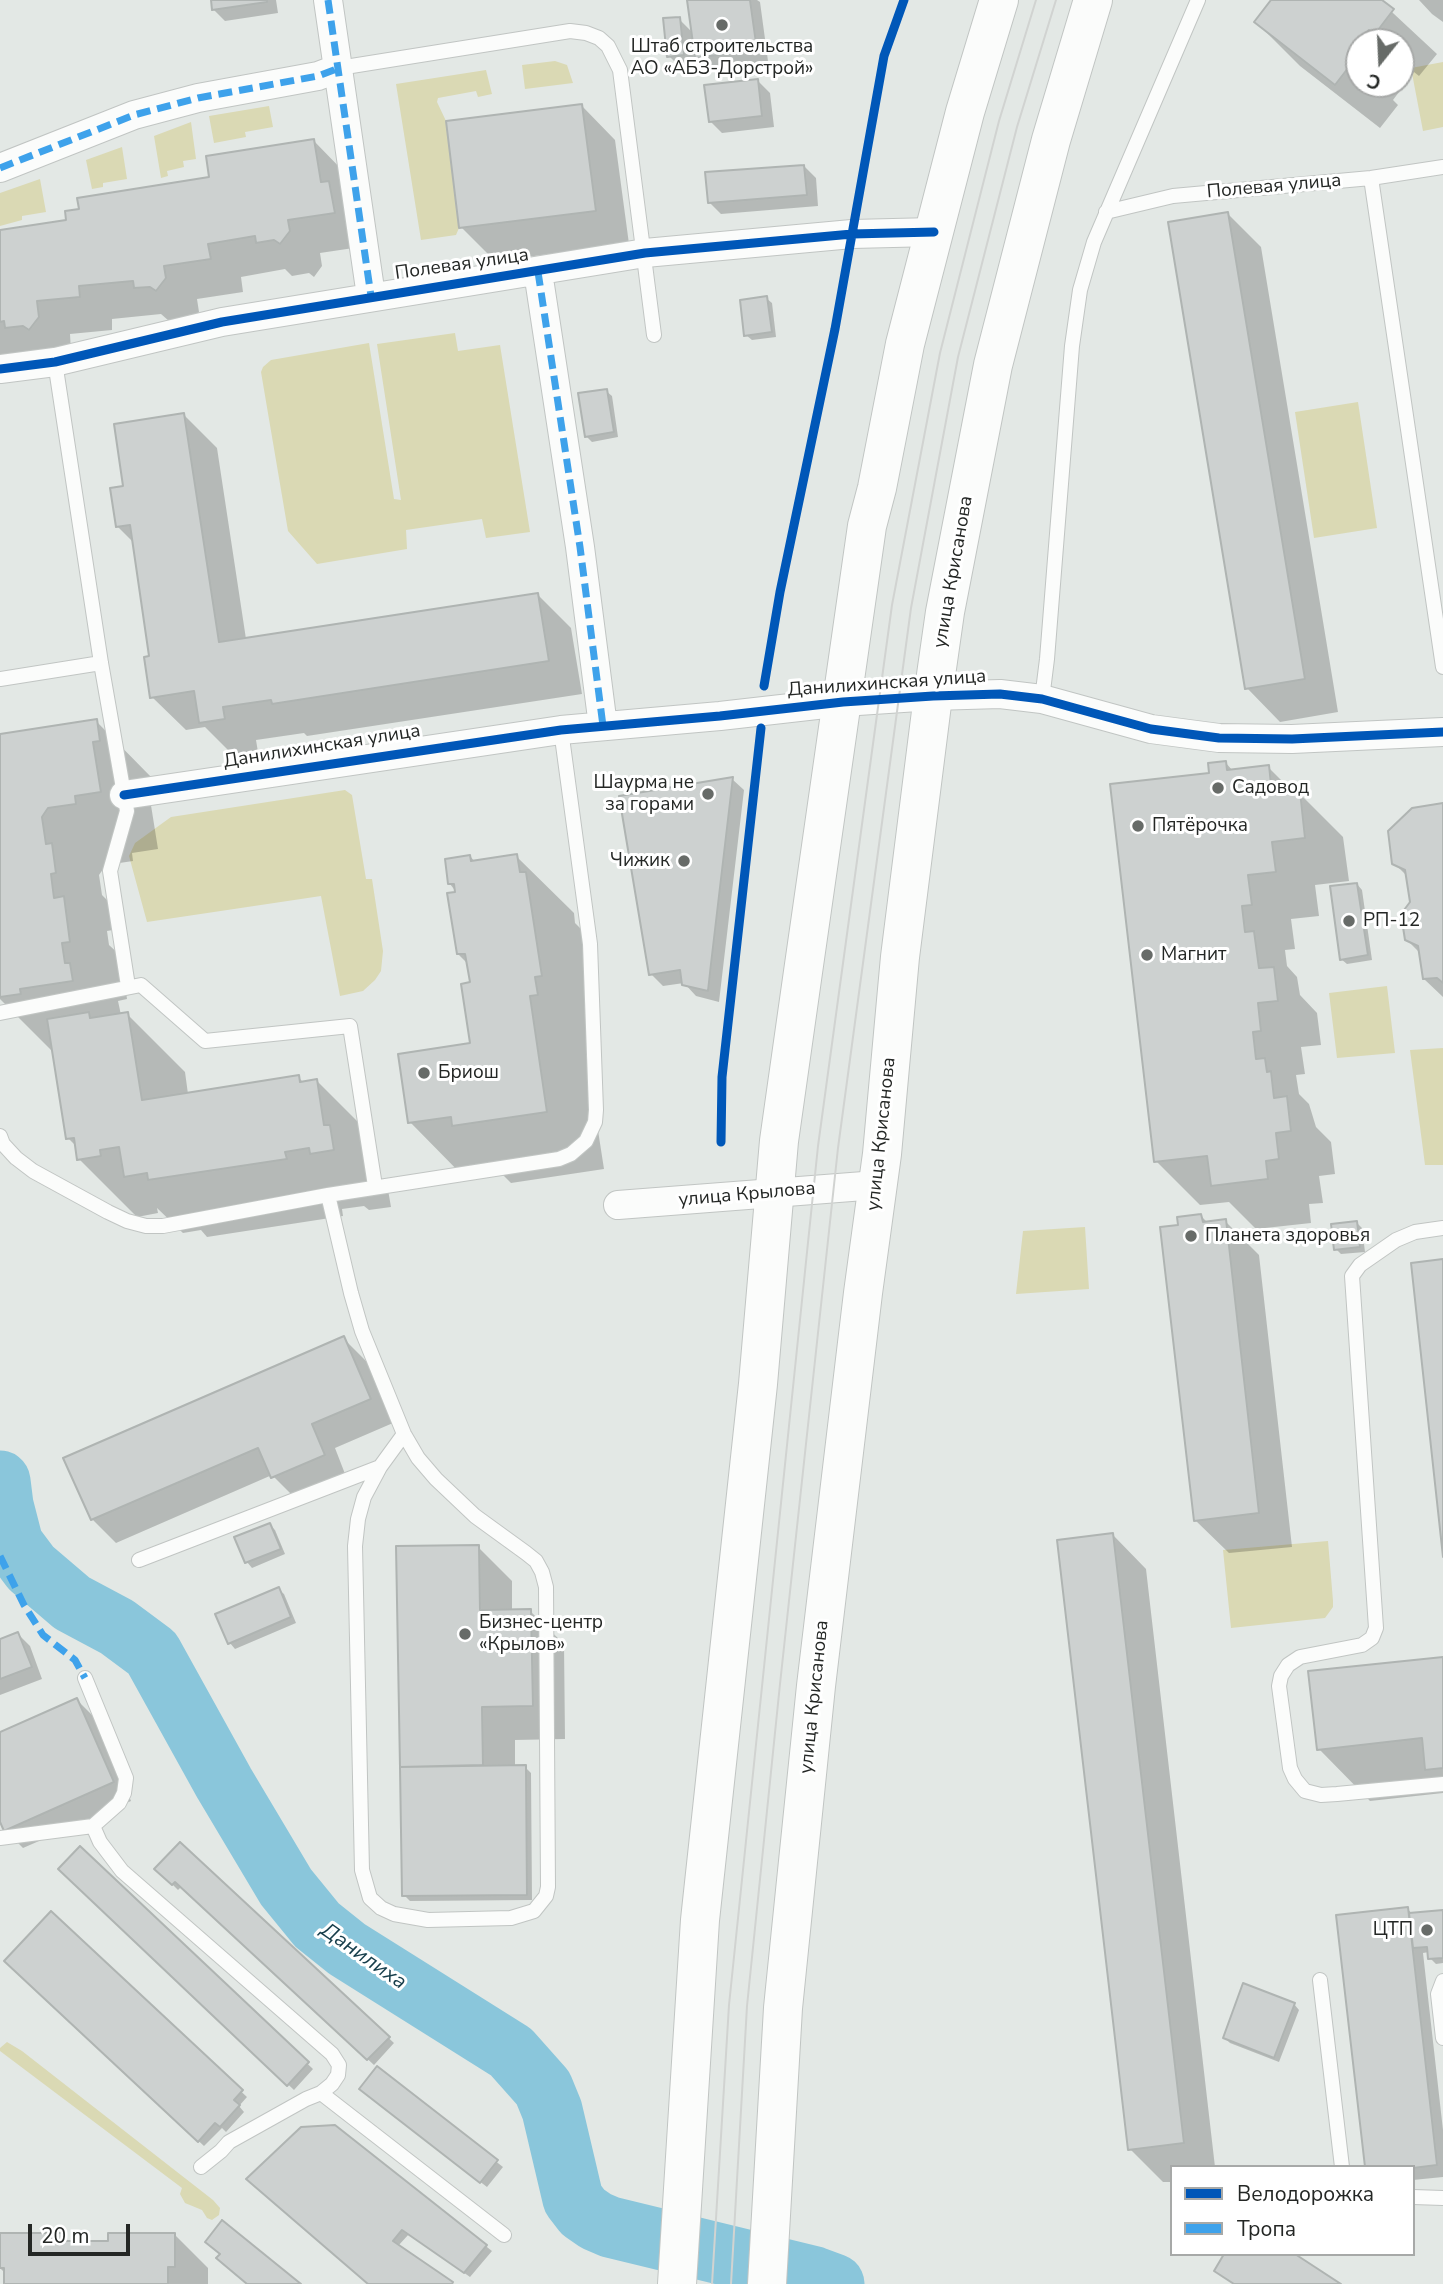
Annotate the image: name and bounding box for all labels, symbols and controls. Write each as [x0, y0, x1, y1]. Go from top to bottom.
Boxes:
marker: Штаб строительства АО «АБЗ-Дорстрой» [714, 17, 730, 33]
north arrow [1345, 28, 1415, 98]
place label: Штаб строительства АО «АБЗ-Дорстрой» [631, 36, 813, 80]
text: С [1364, 67, 1384, 95]
street label: Полевая улица [1206, 170, 1342, 204]
street label: Полевая улица [394, 244, 530, 286]
street label: улица Крисанова [929, 494, 979, 650]
street label: Данилихинская улица [787, 666, 987, 702]
street label: Данилихинская улица [222, 720, 422, 774]
place label: Шаурма не за горами [593, 772, 694, 816]
place label: Садовод [1232, 777, 1309, 799]
marker: Садовод [1210, 780, 1226, 796]
marker: Шаурма не за горами [700, 786, 716, 802]
place label: Пятёрочка [1152, 815, 1248, 837]
marker: Пятёрочка [1130, 818, 1146, 834]
place label: Чижик [610, 850, 670, 872]
marker: Чижик [676, 853, 692, 869]
place label: РП-12 [1363, 910, 1420, 932]
marker: РП-12 [1341, 913, 1357, 929]
place label: Магнит [1161, 944, 1226, 966]
marker: Магнит [1139, 947, 1155, 963]
street label: улица Крисанова [863, 1056, 901, 1212]
place label: Бриош [438, 1062, 499, 1084]
marker: Бриош [416, 1065, 432, 1081]
street label: улица Крылова [678, 1178, 816, 1212]
place label: Планета здоровья [1205, 1225, 1370, 1247]
marker: Планета здоровья [1183, 1228, 1199, 1244]
place label: Бизнес-центр «Крылов» [479, 1612, 603, 1656]
street label: улица Крисанова [796, 1619, 834, 1775]
marker: Бизнес-центр «Крылов» [457, 1626, 473, 1642]
water label: Данилиха [315, 1918, 411, 1996]
place label: ЦТП [1373, 1919, 1413, 1941]
marker: ЦТП [1419, 1922, 1435, 1938]
legend [1170, 2165, 1415, 2256]
text: Велодорожка [1237, 2180, 1374, 2208]
scale bar [32, 2210, 133, 2254]
text: Тропа [1237, 2215, 1296, 2243]
text: 20 m [41, 2222, 90, 2250]

